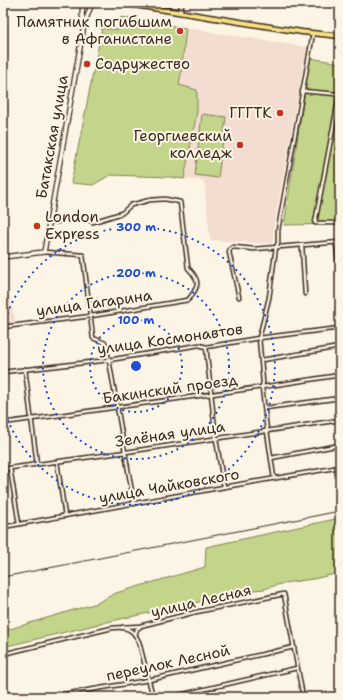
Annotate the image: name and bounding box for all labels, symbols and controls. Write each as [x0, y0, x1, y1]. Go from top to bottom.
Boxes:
place label: Памятник погибшим в Афганистане [17, 12, 172, 49]
marker: Памятник погибшим в Афганистане [175, 26, 185, 36]
place label: Содружество [95, 54, 190, 74]
marker: Содружество [82, 59, 92, 69]
street label: Батакская улица [31, 73, 73, 200]
place label: ГГГТК [229, 103, 272, 123]
marker: ГГГТК [275, 108, 285, 118]
place label: Георгиевский колледж [133, 126, 233, 163]
marker: Георгиевский колледж [235, 140, 245, 150]
place label: London Express [45, 207, 100, 244]
text: 300 m [116, 219, 156, 235]
marker: London Express [32, 221, 42, 231]
text: 200 m [116, 265, 156, 281]
street label: улица Гагарина [35, 285, 154, 321]
text: 100 m [118, 312, 155, 328]
street label: улица Космонавтов [96, 319, 244, 359]
centre of rings [129, 359, 143, 373]
street label: Бакинский проезд [101, 370, 239, 408]
street label: Зелёная улица [114, 416, 227, 452]
street label: улица Чайковского [97, 464, 241, 508]
street label: улица Лесная [149, 580, 253, 622]
street label: переулок Лесной [104, 640, 232, 686]

